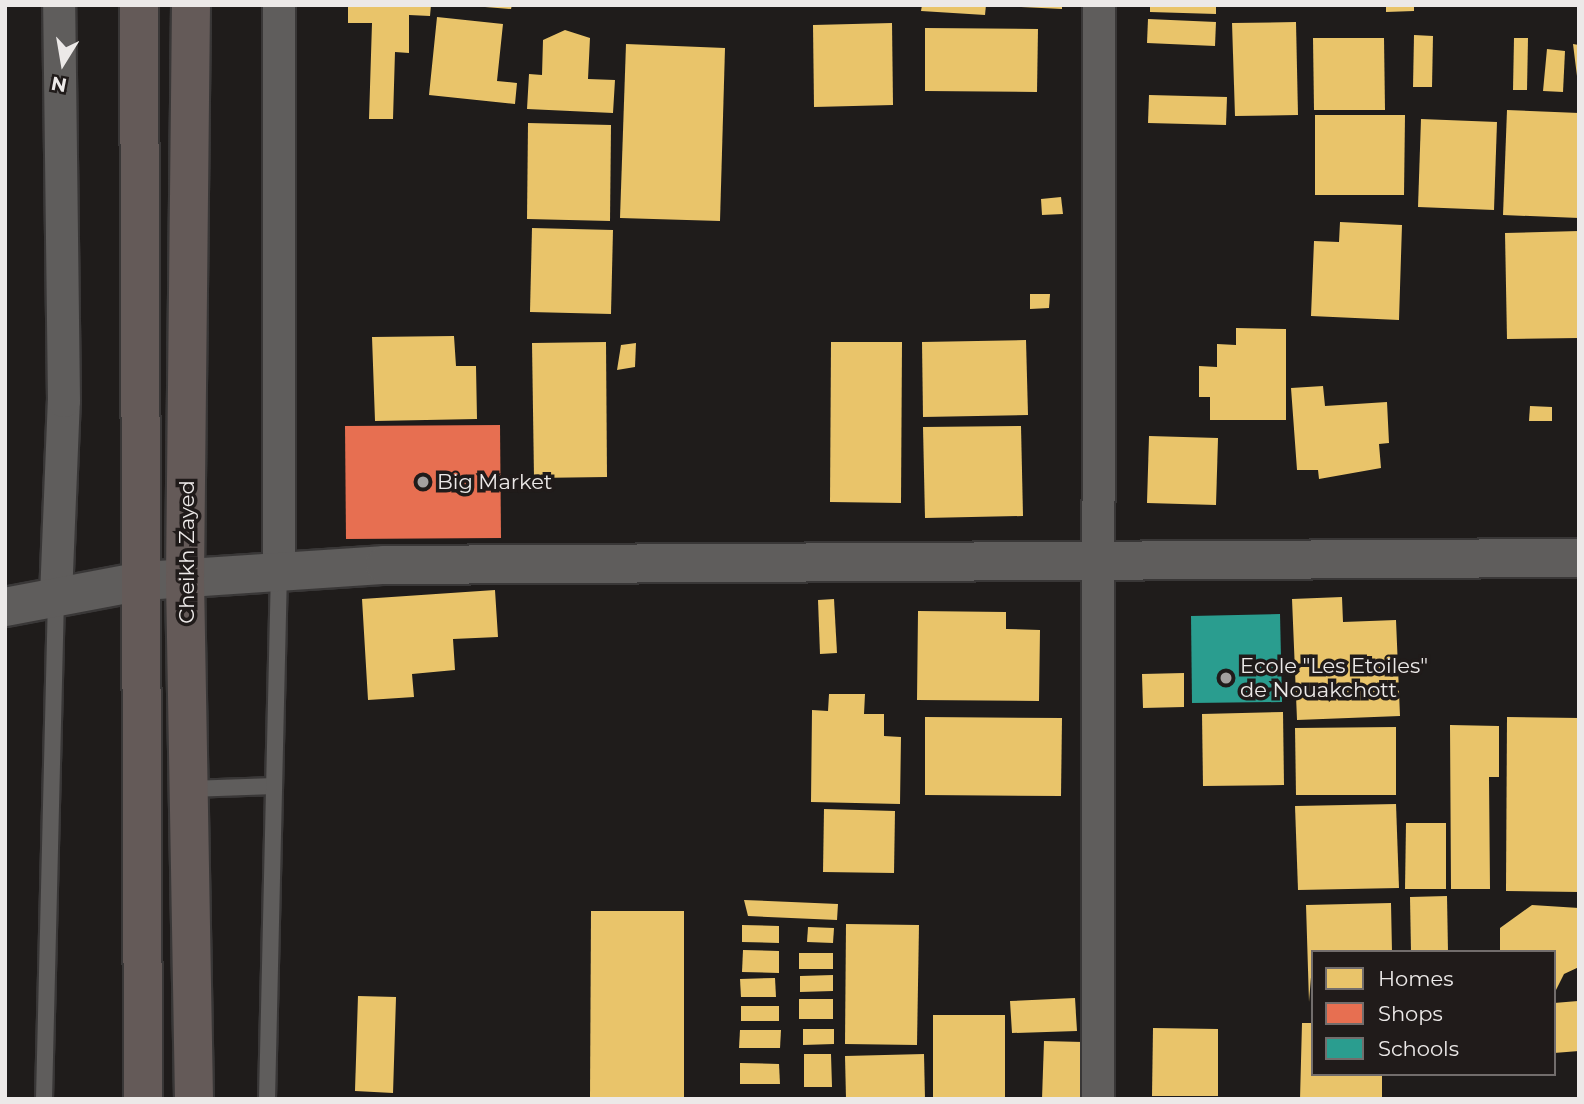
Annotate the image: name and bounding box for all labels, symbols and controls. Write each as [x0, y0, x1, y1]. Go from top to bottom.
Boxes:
north arrow [28, 28, 98, 98]
text: N [49, 71, 69, 97]
place label: Big Market [437, 469, 552, 495]
marker: Big Market [415, 474, 431, 490]
street label: Cheikh Zayed [174, 480, 200, 624]
place label: Ecole "Les Etoiles" de Nouakchott [1240, 653, 1428, 703]
marker: Ecole "Les Etoiles" de Nouakchott [1218, 670, 1234, 686]
legend [1311, 950, 1556, 1076]
text: Homes [1378, 966, 1453, 991]
text: Shops [1378, 1001, 1443, 1026]
text: Schools [1378, 1036, 1459, 1061]

